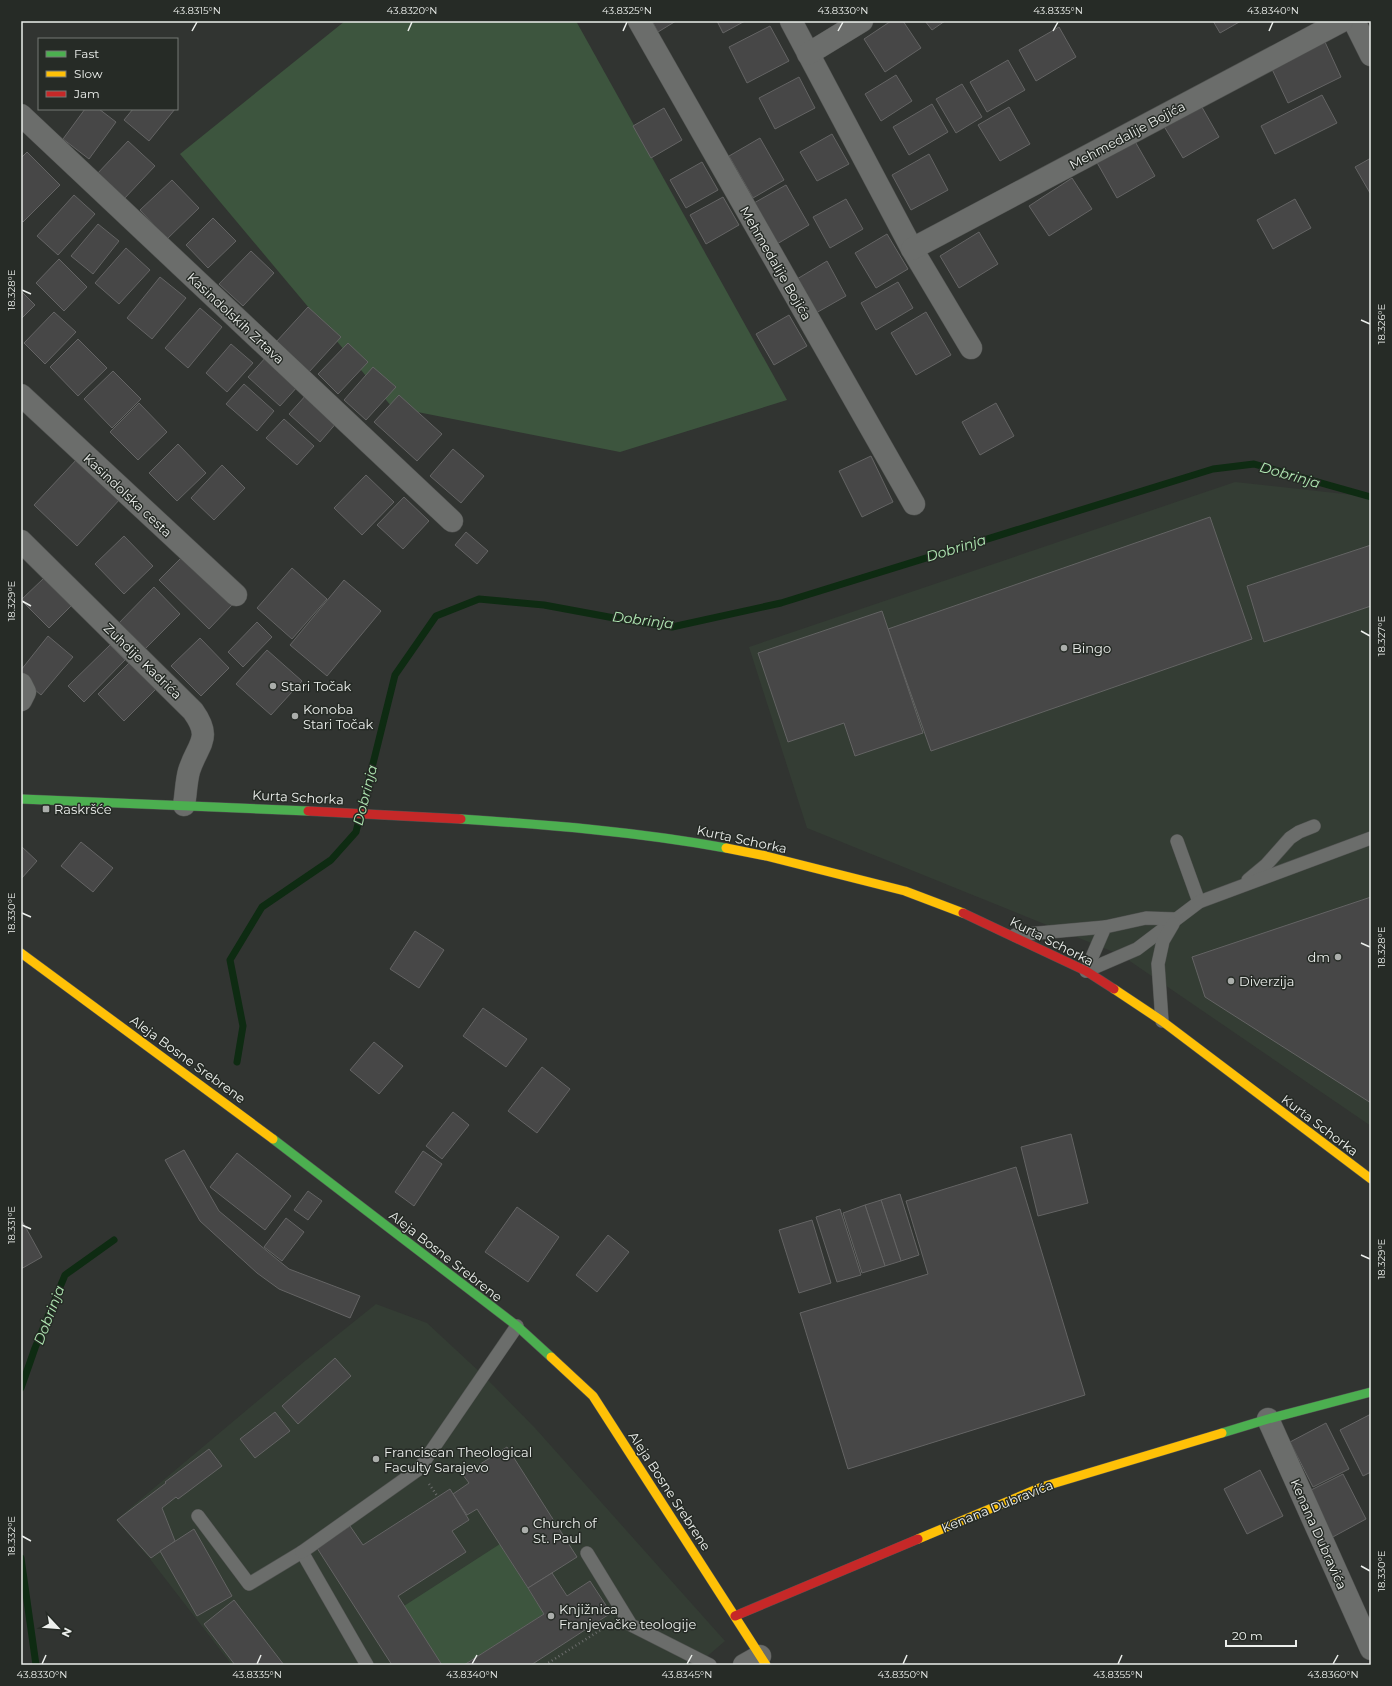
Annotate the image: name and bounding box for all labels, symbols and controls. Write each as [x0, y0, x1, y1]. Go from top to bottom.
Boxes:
text: 43.8315°N [173, 4, 221, 17]
text: 43.8320°N [387, 4, 437, 17]
text: 43.8325°N [602, 4, 652, 17]
text: 43.8330°N [818, 4, 868, 17]
text: 43.8335°N [1033, 4, 1083, 17]
text: 43.8340°N [1247, 4, 1299, 17]
legend [38, 38, 178, 110]
text: Fast [74, 46, 99, 61]
text: Slow [74, 66, 103, 81]
text: Jam [73, 86, 100, 101]
street label: Mehmedalije Bojića [1066, 98, 1188, 172]
street label: Mehmedalije Bojića [737, 203, 815, 323]
text: 18.328°E [5, 269, 18, 310]
street label: Kasindolskih Zrtava [184, 269, 288, 367]
text: 18.326°E [1375, 304, 1388, 344]
street label: Kasindolska cesta [80, 450, 176, 540]
water label: Dobrinja [1258, 458, 1322, 492]
water label: Dobrinja [924, 530, 988, 566]
text: 18.329°E [5, 580, 18, 621]
water label: Dobrinja [611, 607, 675, 633]
text: 18.327°E [1375, 616, 1388, 656]
street label: Zuhdije Kadrića [101, 620, 185, 702]
place label: Bingo [1072, 640, 1111, 656]
marker: Bingo [1059, 643, 1069, 653]
place label: Stari Točak [281, 678, 352, 694]
marker: Stari Točak [268, 681, 278, 691]
place label: Konoba Stari Točak [303, 701, 374, 732]
marker: Konoba Stari Točak [290, 711, 300, 721]
water label: Dobrinja [349, 763, 381, 827]
street label: Kurta Schorka [252, 787, 344, 807]
place label: Raskršće [54, 801, 112, 817]
marker: Raskršće [41, 804, 51, 814]
street label: Kurta Schorka [695, 822, 789, 856]
text: 18.330°E [5, 892, 18, 934]
street label: Kurta Schorka [1007, 913, 1097, 969]
text: 18.328°E [1375, 926, 1388, 967]
place label: dm [1307, 949, 1330, 965]
marker: dm [1333, 952, 1343, 962]
place label: Diverzija [1239, 973, 1295, 989]
marker: Diverzija [1226, 976, 1236, 986]
street label: Aleja Bosne Srebrene [127, 1012, 249, 1106]
street label: Kurta Schorka [1279, 1091, 1361, 1159]
text: 18.331°E [5, 1206, 18, 1244]
street label: Aleja Bosne Srebrene [386, 1207, 506, 1305]
text: 18.329°E [1375, 1238, 1388, 1279]
water label: Dobrinja [30, 1283, 68, 1347]
street label: Aleja Bosne Srebrene [625, 1428, 715, 1554]
place label: Franciscan Theological Faculty Sarajevo [384, 1444, 532, 1475]
marker: Franciscan Theological Faculty Sarajevo [371, 1454, 381, 1464]
street label: Kenana Dubravića [939, 1476, 1055, 1536]
street label: Kenana Dubravića [1287, 1476, 1351, 1592]
place label: Church of St. Paul [533, 1515, 597, 1546]
text: 18.332°E [5, 1516, 18, 1556]
marker: Church of St. Paul [520, 1525, 530, 1535]
text: 18.330°E [1375, 1550, 1388, 1592]
place label: Knjižnica Franjevačke teologije [559, 1601, 697, 1632]
north arrow [38, 1608, 78, 1648]
marker: Knjižnica Franjevačke teologije [546, 1611, 556, 1621]
scale bar [1226, 1622, 1296, 1648]
text: N [59, 1625, 75, 1639]
text: 20 m [1232, 1628, 1263, 1643]
text: 43.8330°N [17, 1668, 67, 1681]
text: 43.8335°N [232, 1668, 282, 1681]
text: 43.8340°N [446, 1668, 498, 1681]
text: 43.8345°N [662, 1668, 712, 1681]
text: 43.8350°N [878, 1668, 928, 1681]
text: 43.8355°N [1093, 1668, 1143, 1681]
text: 43.8360°N [1307, 1668, 1359, 1681]

